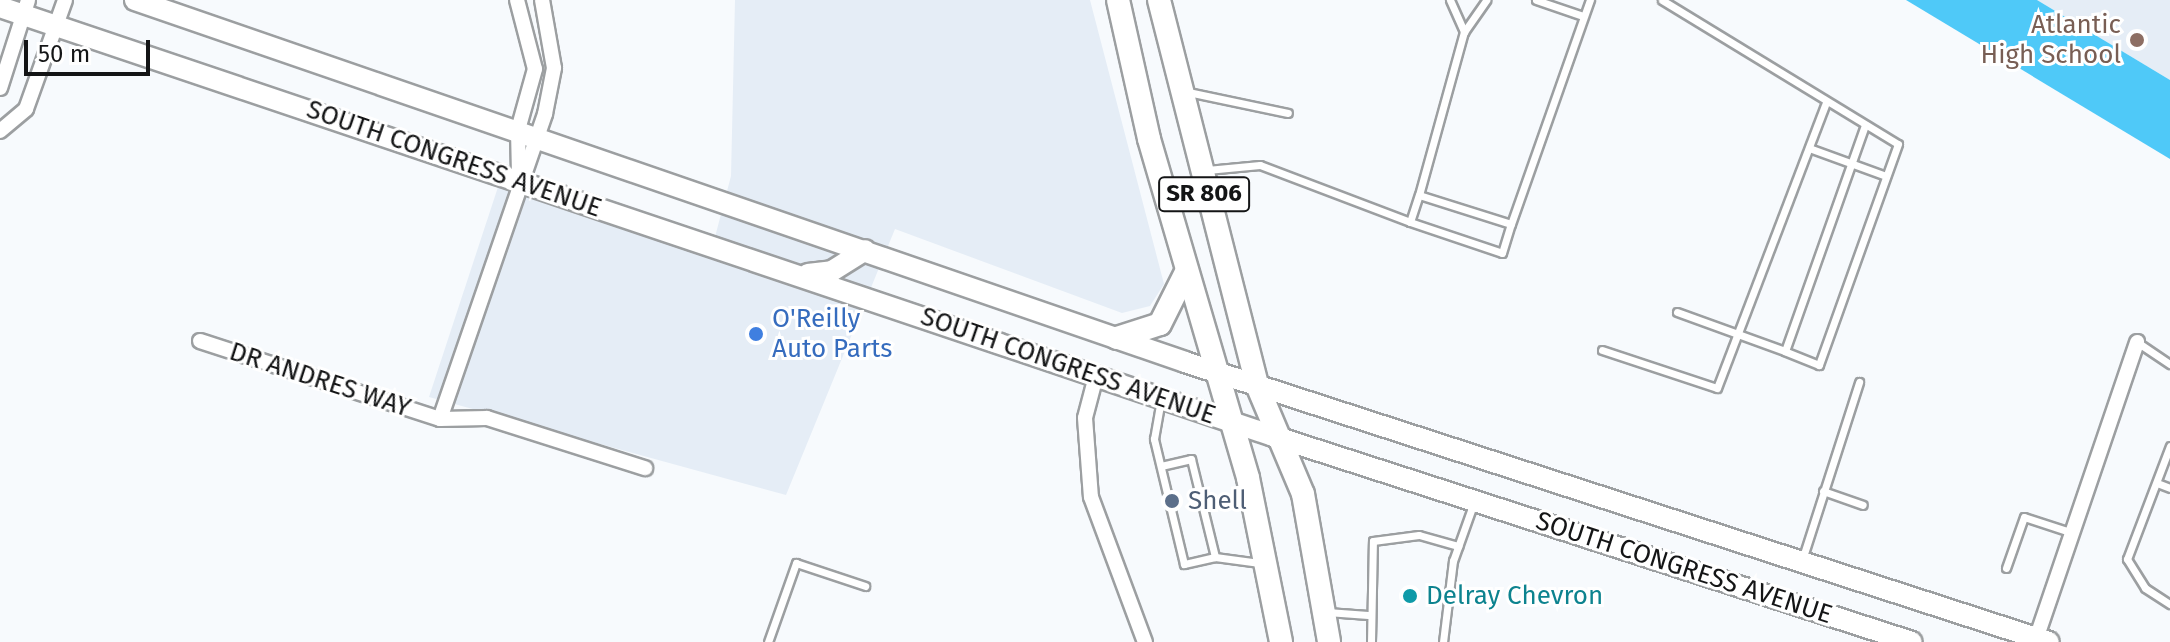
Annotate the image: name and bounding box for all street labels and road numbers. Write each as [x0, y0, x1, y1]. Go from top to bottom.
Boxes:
street label: SOUTH CONGRESS AVENUE [303, 94, 605, 224]
road number: SR 806 [1158, 174, 1250, 214]
street label: SOUTH CONGRESS AVENUE [917, 301, 1219, 431]
street label: DR ANDRES WAY [225, 336, 415, 424]
street label: SOUTH CONGRESS AVENUE [1532, 505, 1836, 631]

